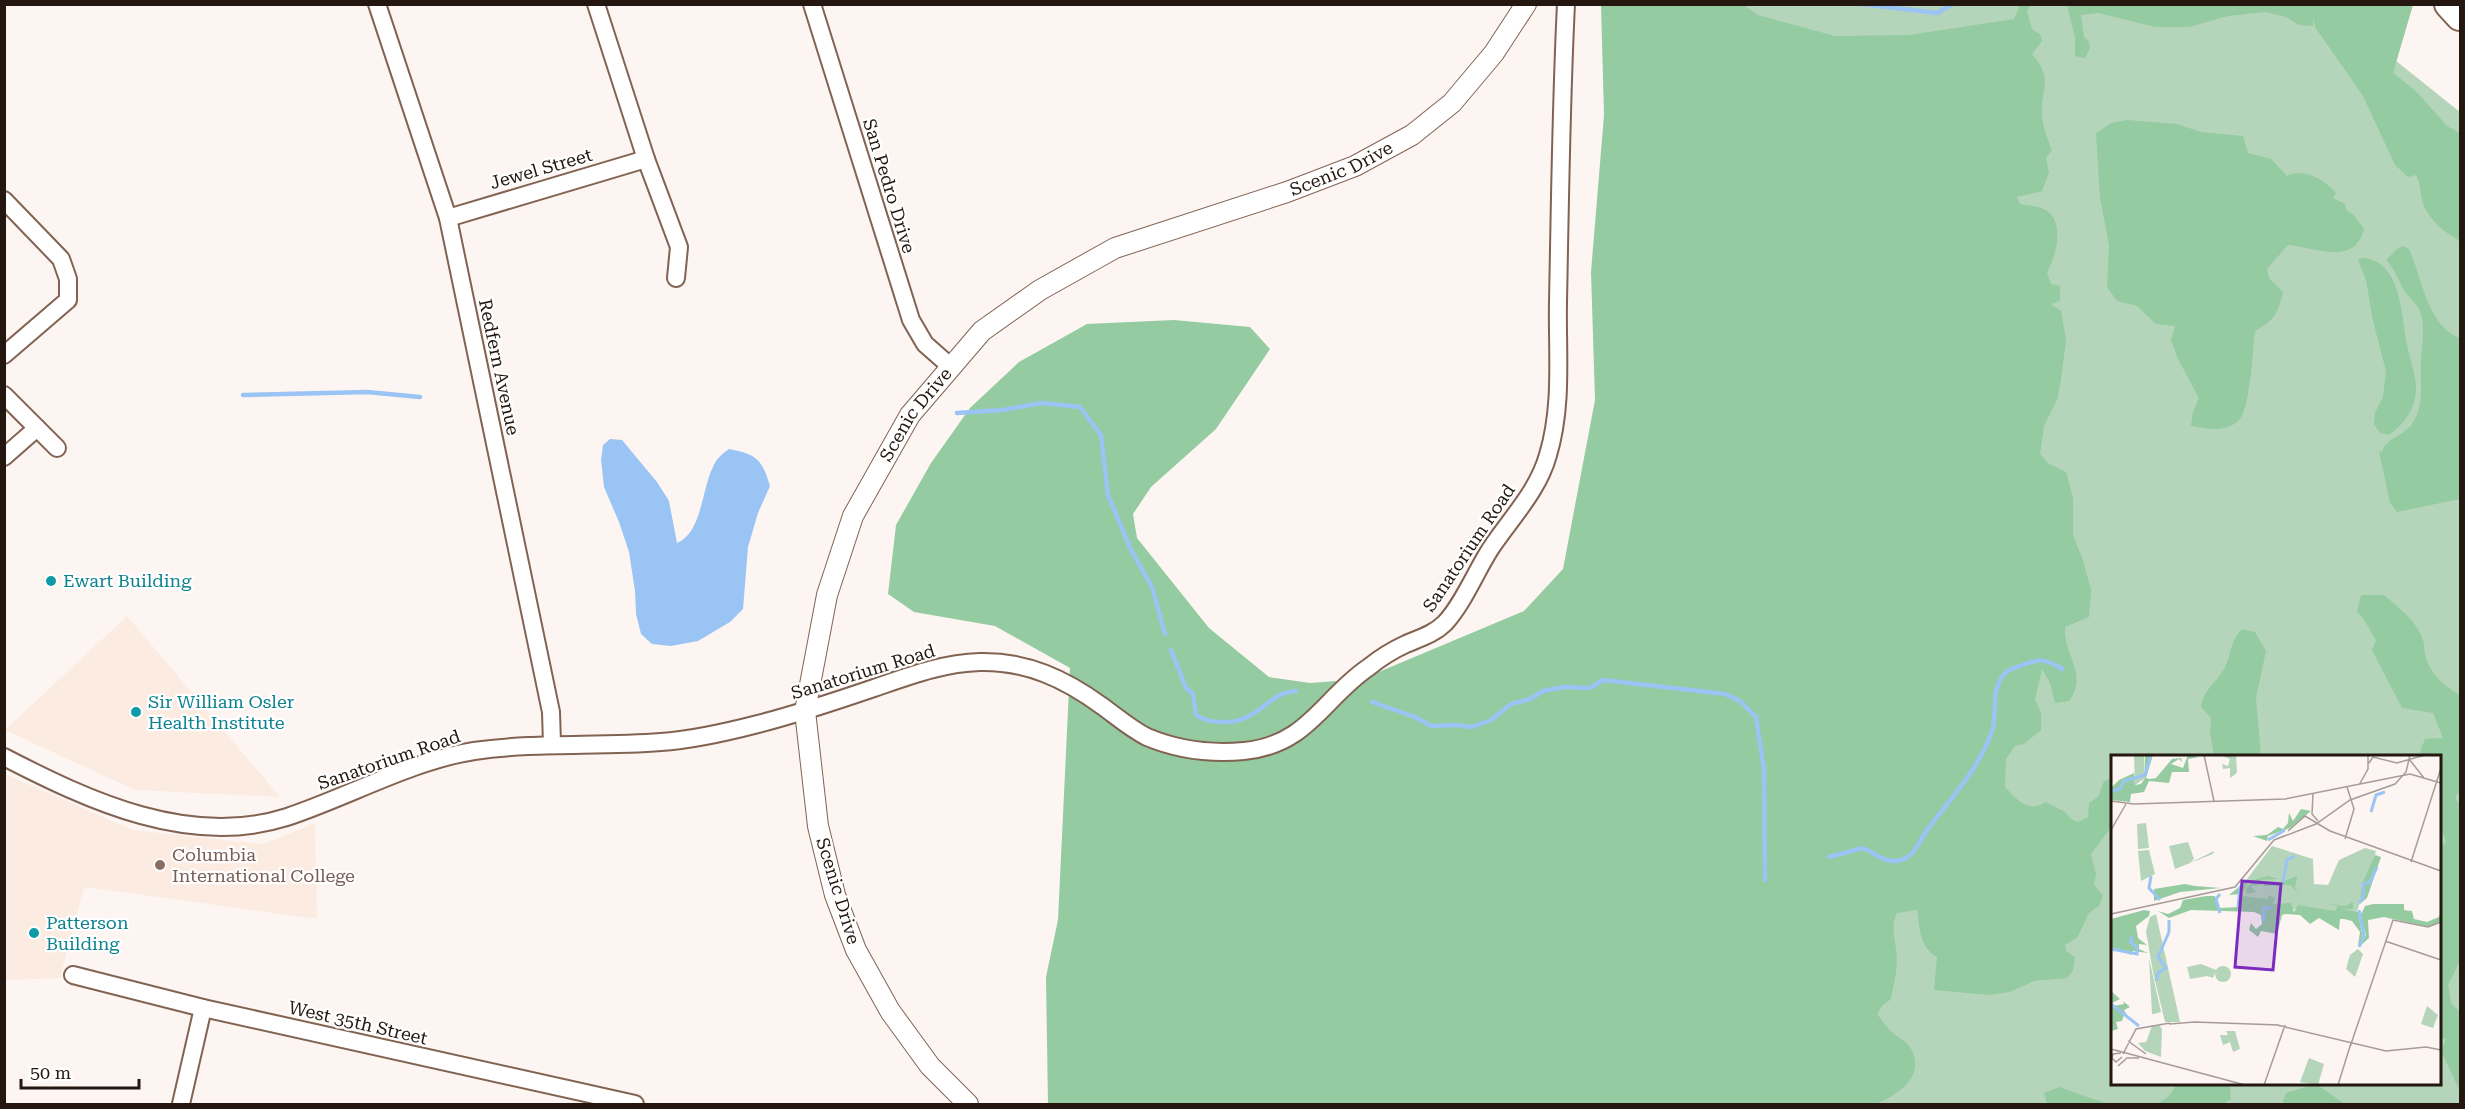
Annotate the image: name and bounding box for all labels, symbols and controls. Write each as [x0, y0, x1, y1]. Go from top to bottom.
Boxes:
street label: San Pedro Drive [859, 116, 920, 256]
street label: Scenic Drive [1287, 136, 1396, 200]
street label: Jewel Street [487, 144, 595, 193]
street label: Redfern Avenue [475, 297, 524, 437]
street label: Scenic Drive [875, 363, 956, 465]
street label: Sanatorium Road [1418, 480, 1519, 616]
place label: Ewart Building [63, 570, 192, 591]
marker: Ewart Building [44, 574, 58, 588]
street label: Sanatorium Road [788, 640, 938, 703]
place label: Sir William Osler Health Institute [148, 691, 294, 733]
marker: Sir William Osler Health Institute [129, 705, 143, 719]
street label: Sanatorium Road [315, 725, 463, 794]
inset map [2111, 755, 2441, 1085]
street label: Scenic Drive [812, 835, 865, 947]
place label: Columbia International College [172, 844, 355, 886]
marker: Columbia International College [153, 858, 167, 872]
place label: Patterson Building [46, 912, 129, 954]
marker: Patterson Building [27, 926, 41, 940]
street label: West 35th Street [287, 996, 430, 1049]
scale bar [21, 1052, 140, 1090]
text: 50 m [30, 1062, 71, 1083]

